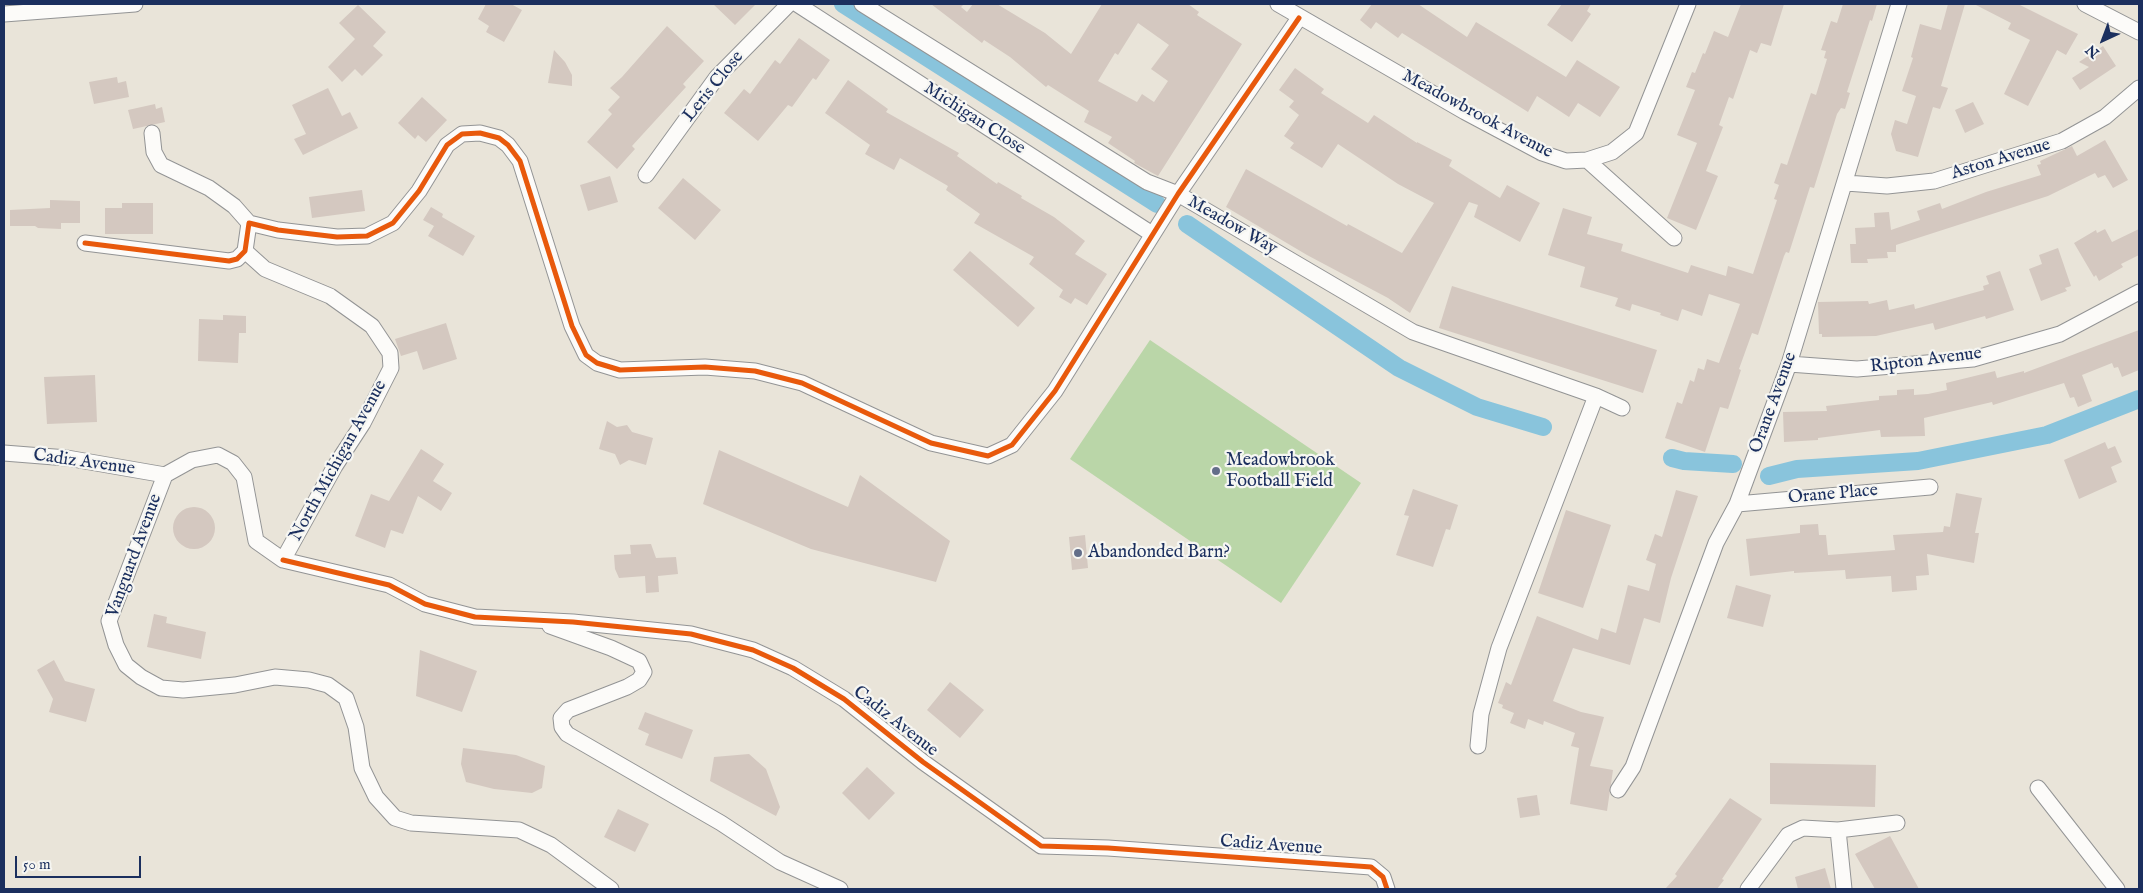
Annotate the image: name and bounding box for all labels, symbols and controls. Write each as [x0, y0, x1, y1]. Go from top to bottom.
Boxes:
north arrow [2078, 15, 2128, 65]
text: N [2082, 40, 2103, 62]
street label: Leris Close [679, 47, 749, 127]
street label: Meadowbrook Avenue [1398, 66, 1556, 164]
street label: Michigan Close [919, 78, 1029, 160]
street label: Aston Avenue [1949, 135, 2053, 185]
street label: Meadow Way [1183, 192, 1281, 260]
street label: Ripton Avenue [1869, 343, 1983, 379]
street label: Orane Avenue [1746, 349, 1802, 457]
street label: North Michigan Avenue [286, 377, 392, 545]
street label: Cadiz Avenue [32, 445, 136, 481]
place label: Meadowbrook Football Field [1226, 450, 1335, 492]
marker: Meadowbrook Football Field [1210, 465, 1222, 477]
street label: Orane Place [1787, 480, 1879, 510]
street label: Vanguard Avenue [103, 491, 167, 621]
place label: Abandonded Barn? [1088, 542, 1230, 564]
marker: Abandonded Barn? [1072, 547, 1084, 559]
street label: Cadiz Avenue [848, 682, 942, 762]
street label: Cadiz Avenue [1219, 832, 1323, 860]
scale bar [18, 846, 144, 878]
text: 50 m [23, 855, 51, 874]

